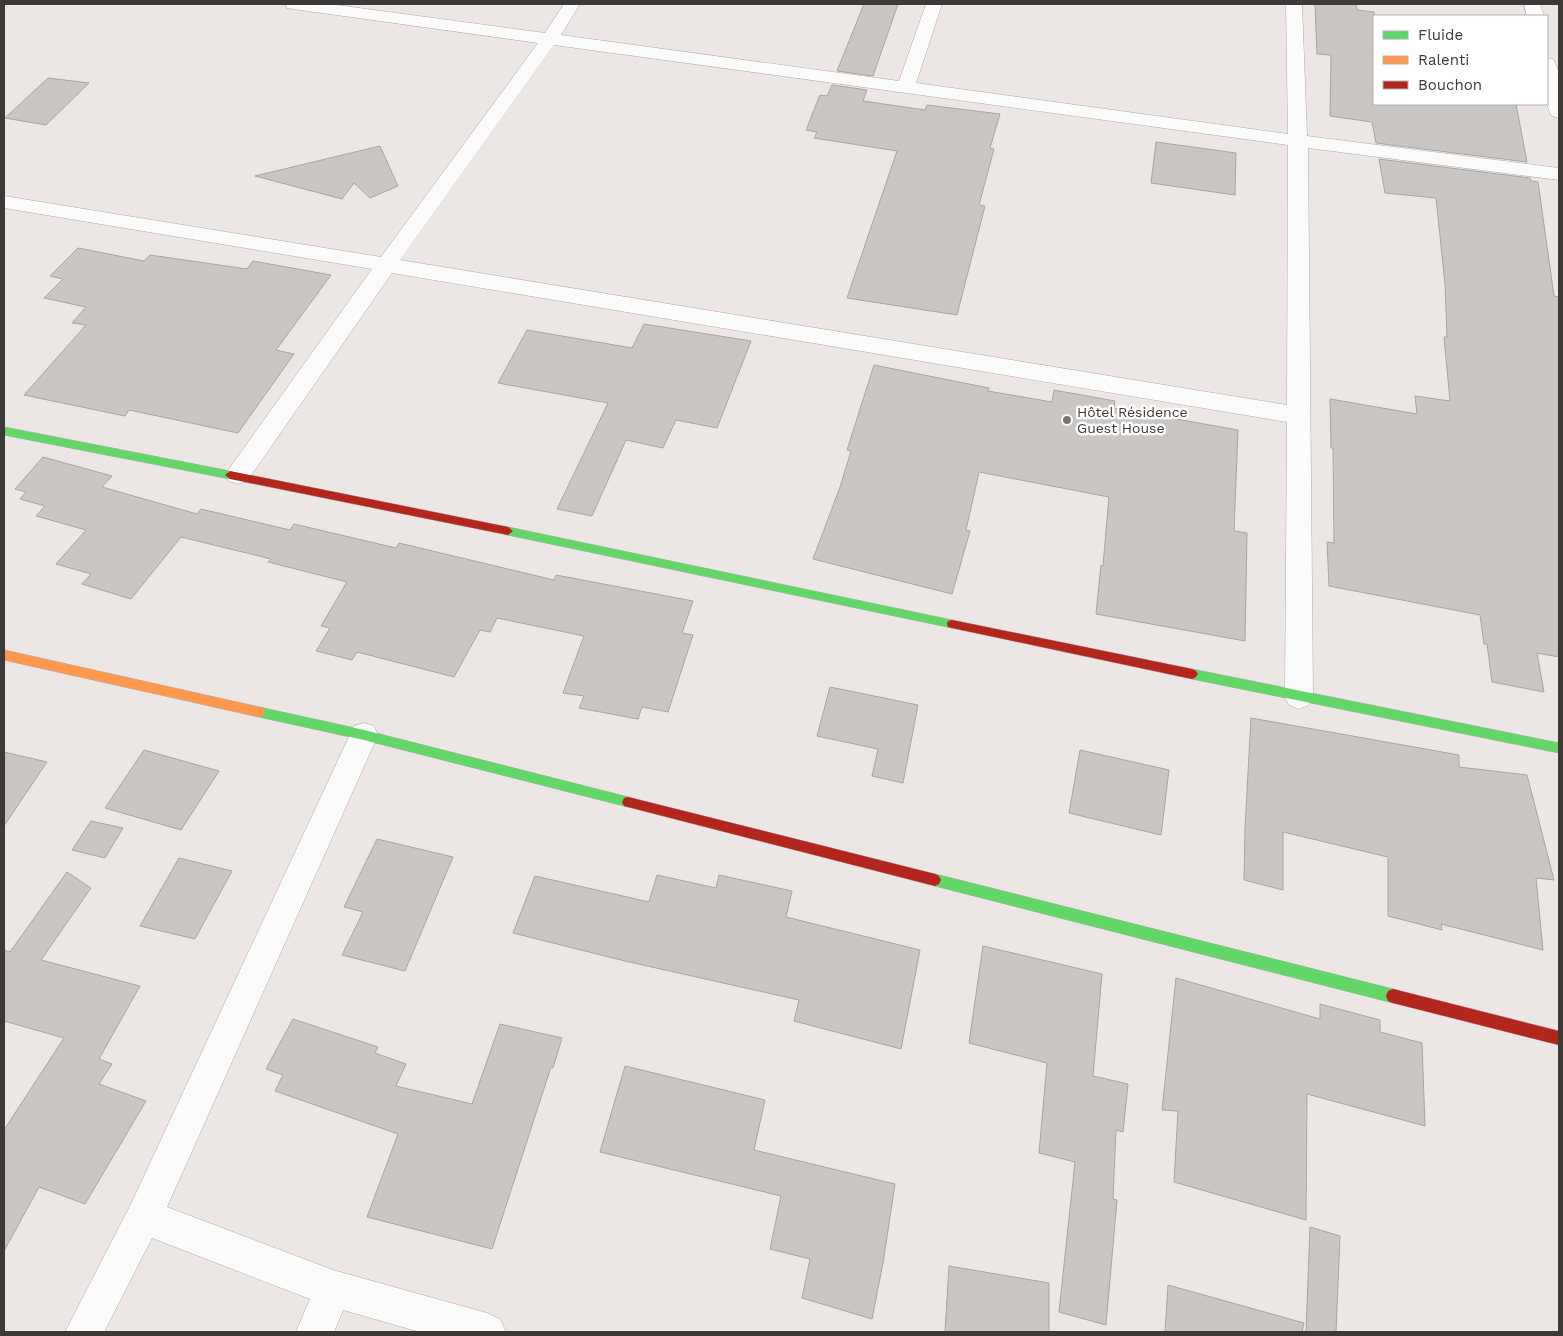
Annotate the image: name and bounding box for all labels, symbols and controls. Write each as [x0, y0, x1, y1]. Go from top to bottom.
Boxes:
legend [1373, 15, 1548, 105]
text: Fluide [1418, 26, 1463, 44]
text: Ralenti [1418, 51, 1469, 69]
text: Bouchon [1418, 76, 1482, 94]
place label: Hôtel Résidence Guest House [1077, 404, 1188, 436]
marker: Hôtel Résidence Guest House [1061, 414, 1073, 426]

